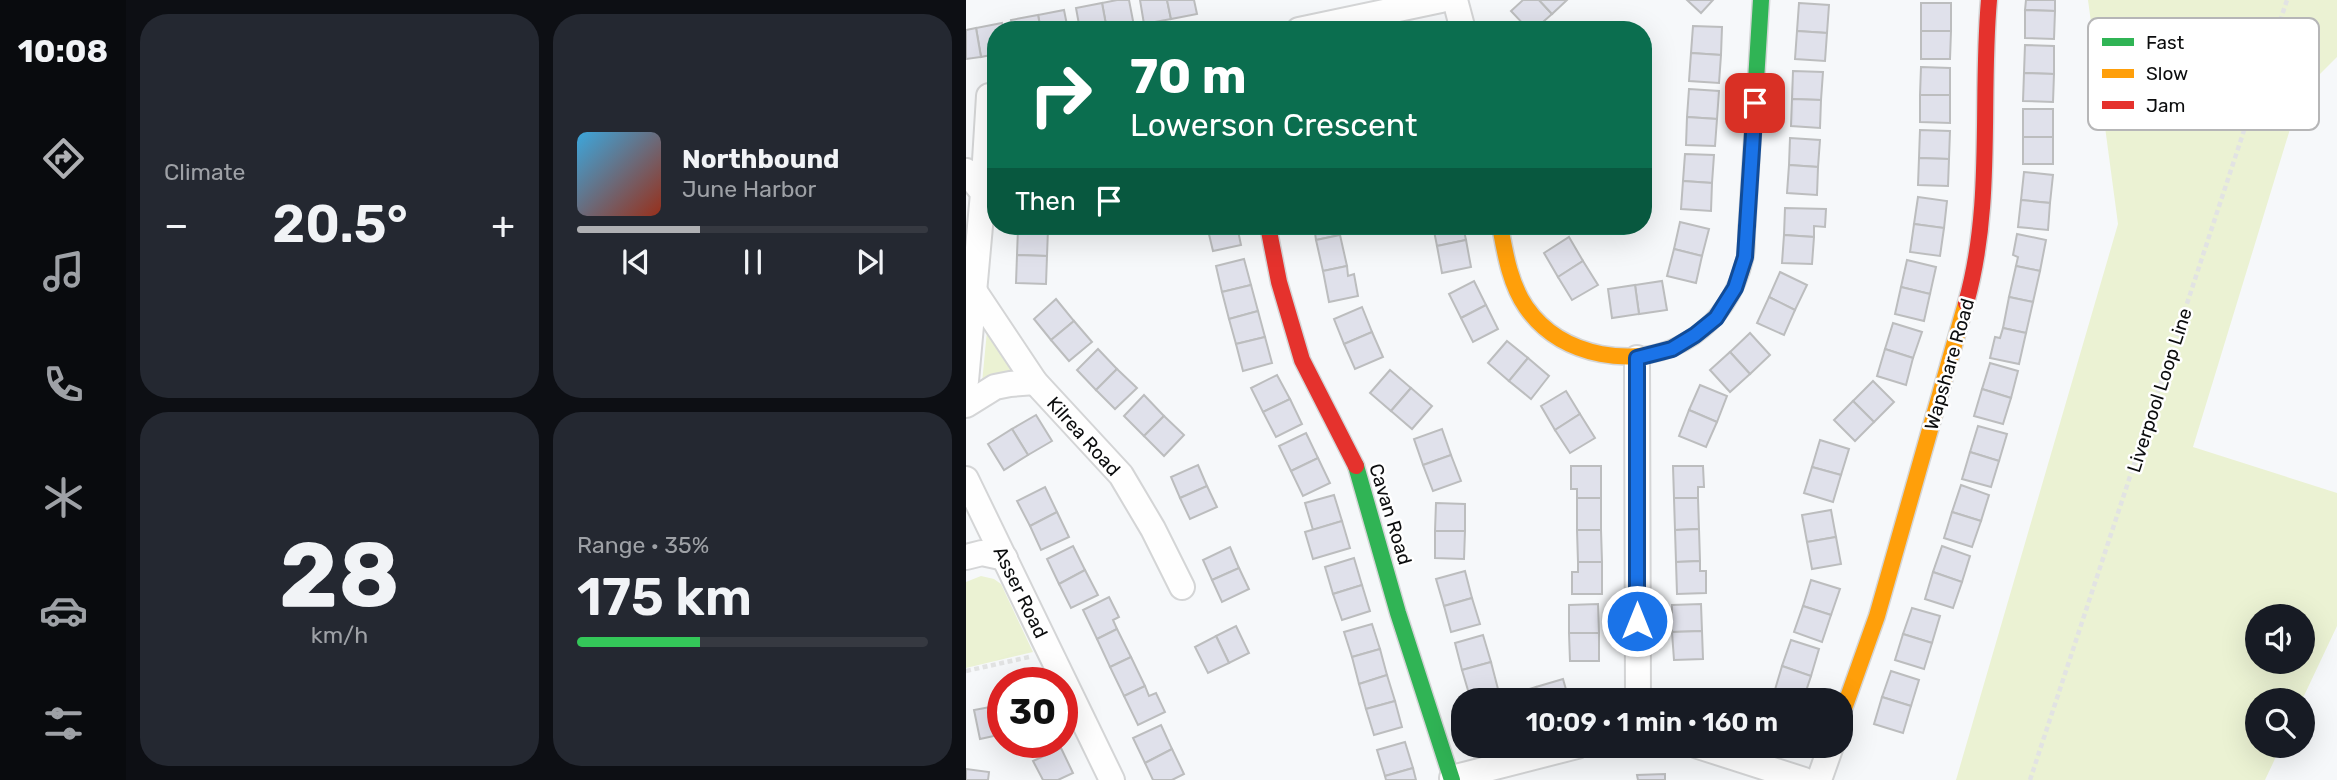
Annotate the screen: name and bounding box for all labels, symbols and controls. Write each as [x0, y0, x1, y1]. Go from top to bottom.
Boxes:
legend [2088, 18, 2319, 130]
text: Fast [2146, 31, 2185, 54]
text: 10:08 [18, 32, 108, 70]
text: 70 m [1130, 47, 1247, 105]
icon: right [1015, 49, 1106, 140]
text: Slow [2146, 62, 2188, 85]
pin [1725, 73, 1785, 133]
icon: arrive [1736, 84, 1774, 122]
text: Jam [2146, 94, 2185, 117]
text: Lowerson Crescent [1130, 106, 1418, 144]
icon: directions [39, 134, 88, 183]
text: Northbound [682, 144, 840, 175]
text: Climate [164, 158, 245, 186]
text: June Harbor [682, 175, 816, 203]
icon: arrive [1090, 182, 1128, 220]
text: Then [1015, 186, 1076, 217]
text: 20.5° [272, 193, 408, 255]
text: − [164, 202, 189, 248]
text: + [491, 202, 515, 248]
icon: previous [617, 243, 655, 281]
icon: pause [734, 243, 772, 281]
icon: next [851, 243, 889, 281]
icon: music [39, 247, 88, 296]
street label: Wapshare Road [1920, 296, 1979, 433]
street label: Liverpool Loop Line [2122, 305, 2197, 475]
icon: phone [39, 360, 88, 409]
street label: Kilrea Road [1042, 392, 1125, 481]
street label: Cavan Road [1364, 461, 1417, 568]
icon: climate [39, 473, 88, 522]
text: 28 [279, 521, 400, 629]
text: Range · 35% [577, 531, 709, 559]
street label: Asser Road [988, 543, 1053, 642]
text: 175 km [577, 566, 752, 628]
position arrow [1600, 584, 1674, 658]
icon: car [39, 586, 88, 635]
map controls [2245, 604, 2315, 758]
button: sound [2245, 604, 2315, 674]
text: km/h [311, 621, 368, 649]
speed limit sign: 30 [987, 667, 1078, 758]
button: search [2245, 688, 2315, 758]
icon: filters [39, 699, 88, 748]
text: 10:09 · 1 min · 160 m [1526, 707, 1778, 738]

